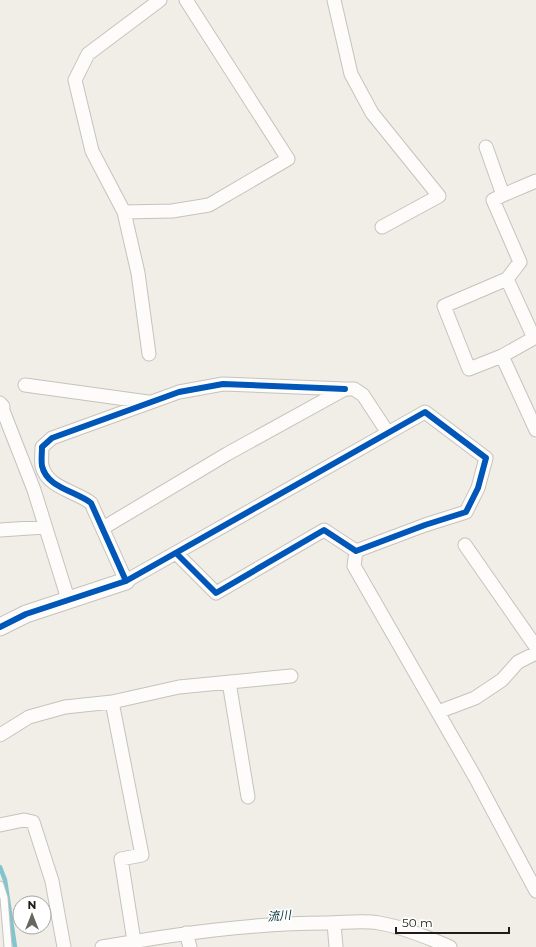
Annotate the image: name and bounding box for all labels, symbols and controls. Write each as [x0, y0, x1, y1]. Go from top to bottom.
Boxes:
north arrow [12, 895, 52, 935]
text: N [28, 898, 36, 912]
water label: 流川 [266, 907, 294, 924]
scale bar [396, 909, 509, 935]
text: 50 m [402, 915, 433, 930]

